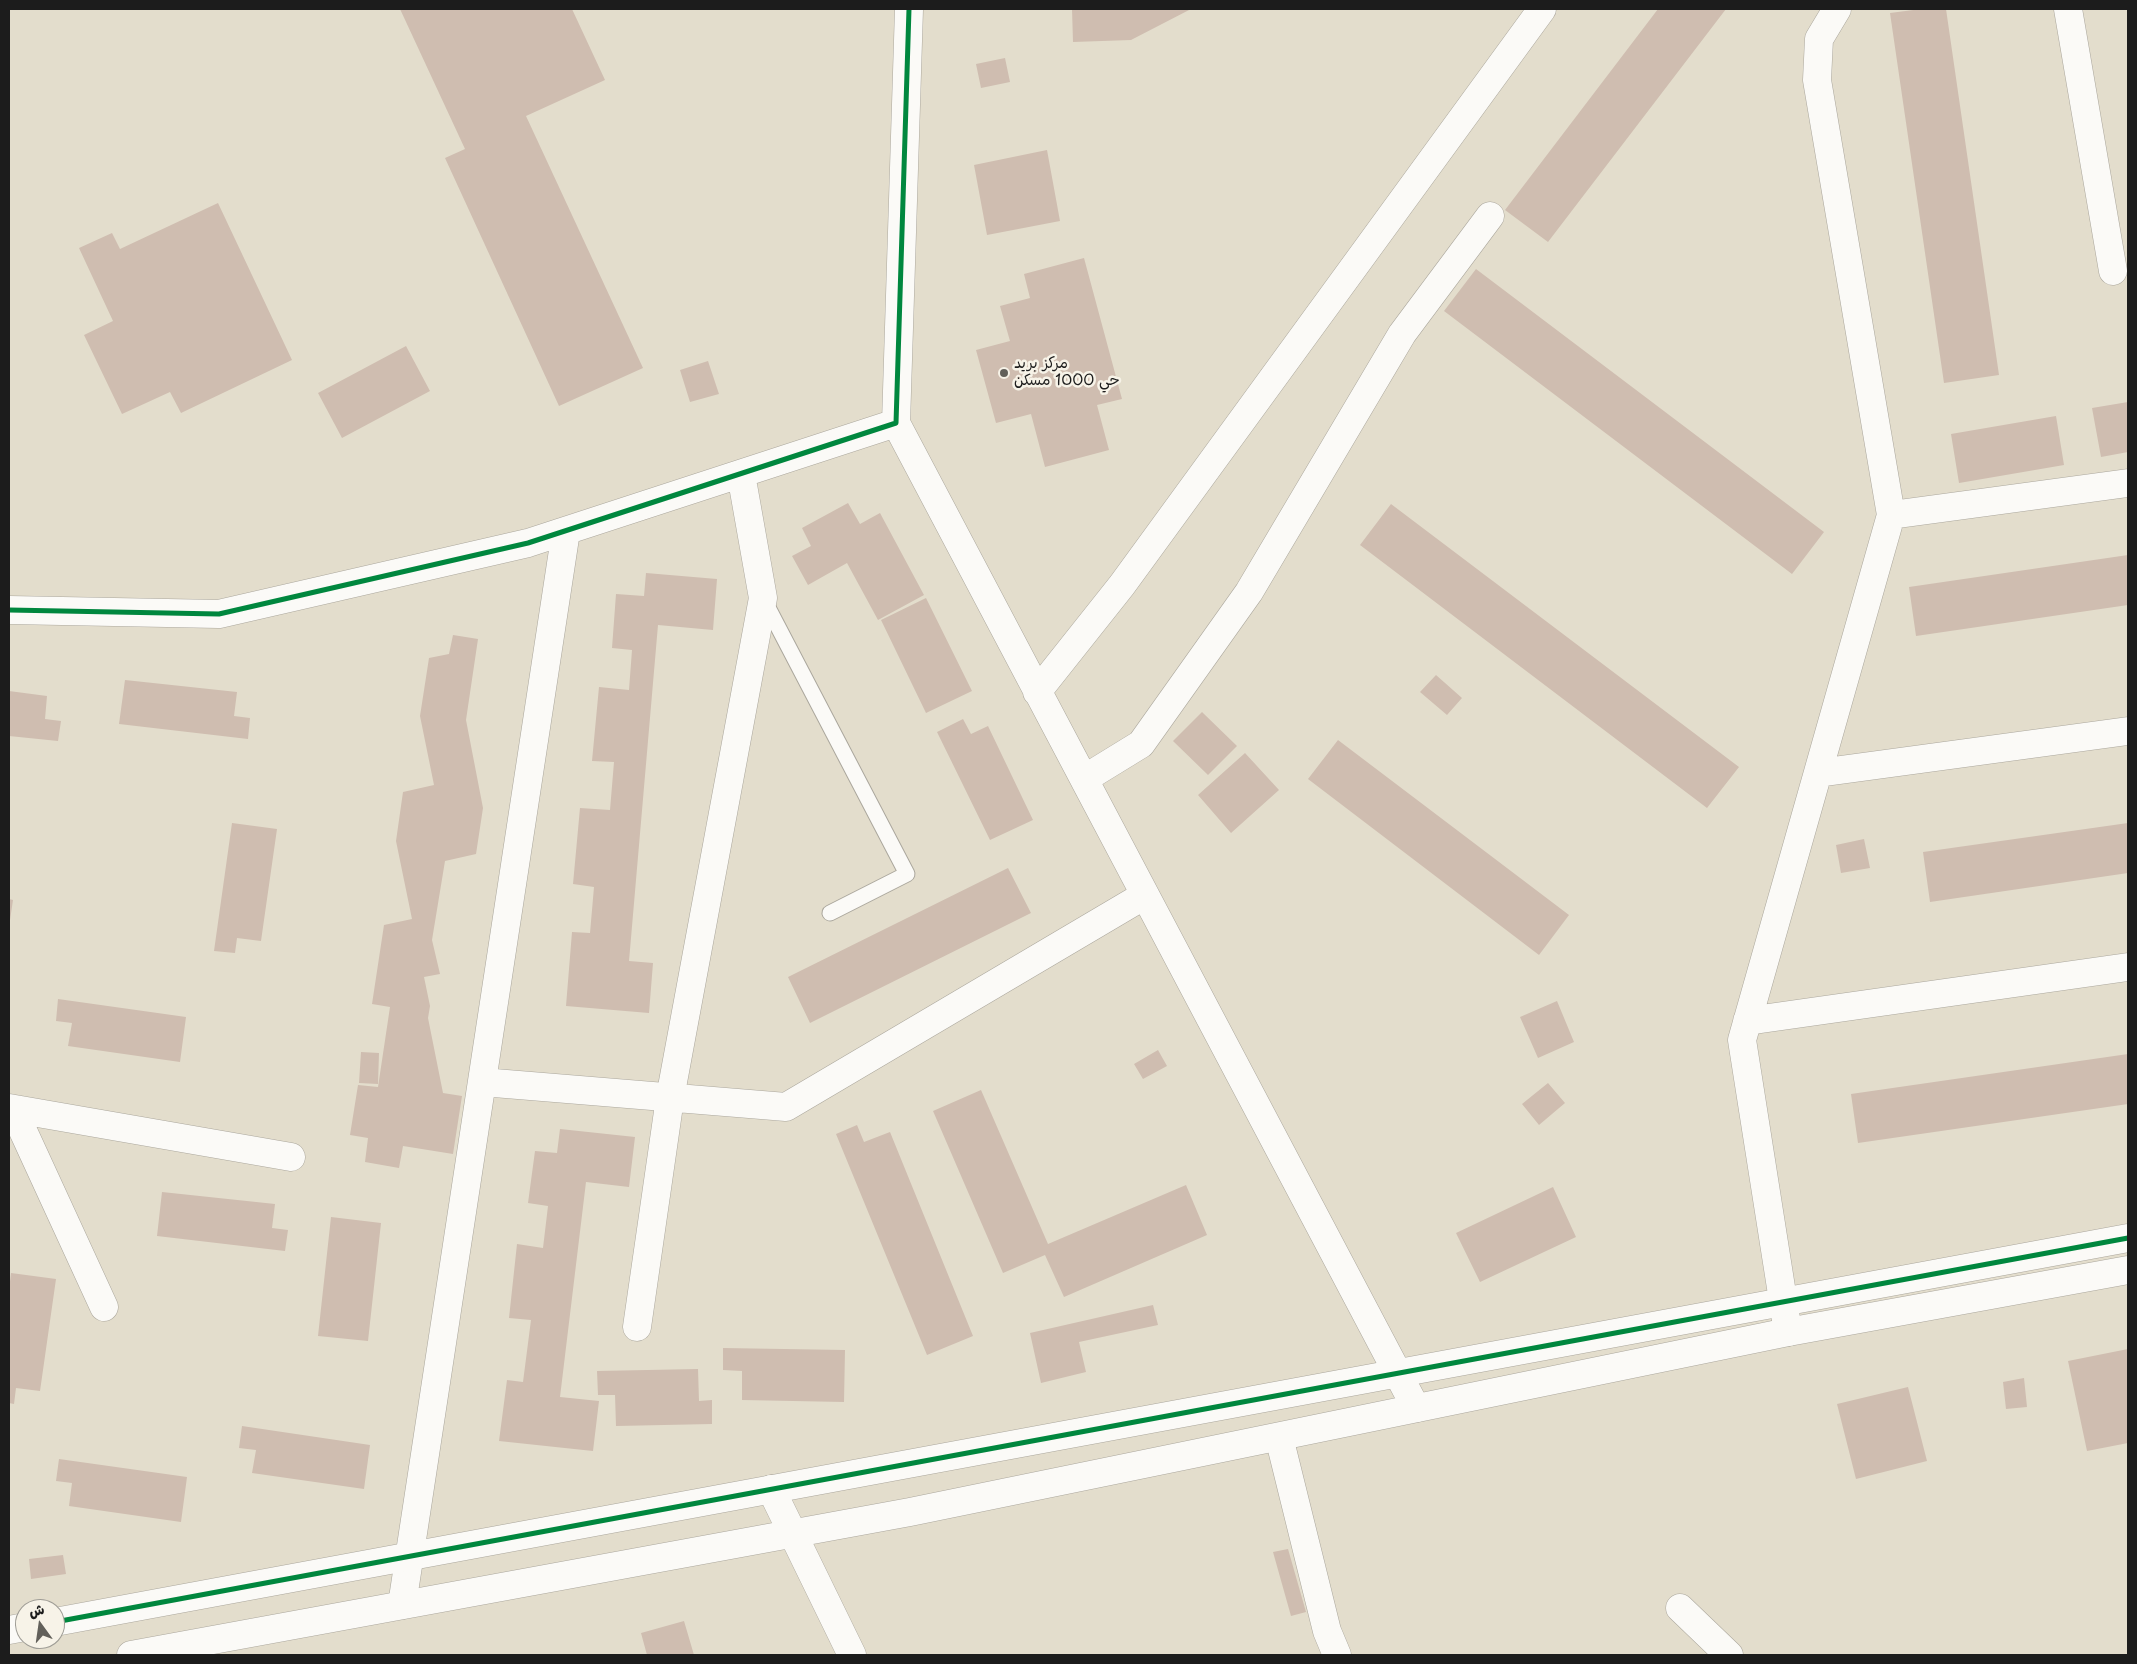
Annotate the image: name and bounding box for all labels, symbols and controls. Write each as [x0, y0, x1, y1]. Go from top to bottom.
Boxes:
place label: مركز بريد حي 1000 مسكن [1014, 355, 1120, 390]
marker: مركز بريد حي 1000 مسكن [998, 367, 1010, 379]
text: ش [26, 1598, 47, 1622]
north arrow [15, 1599, 65, 1649]

